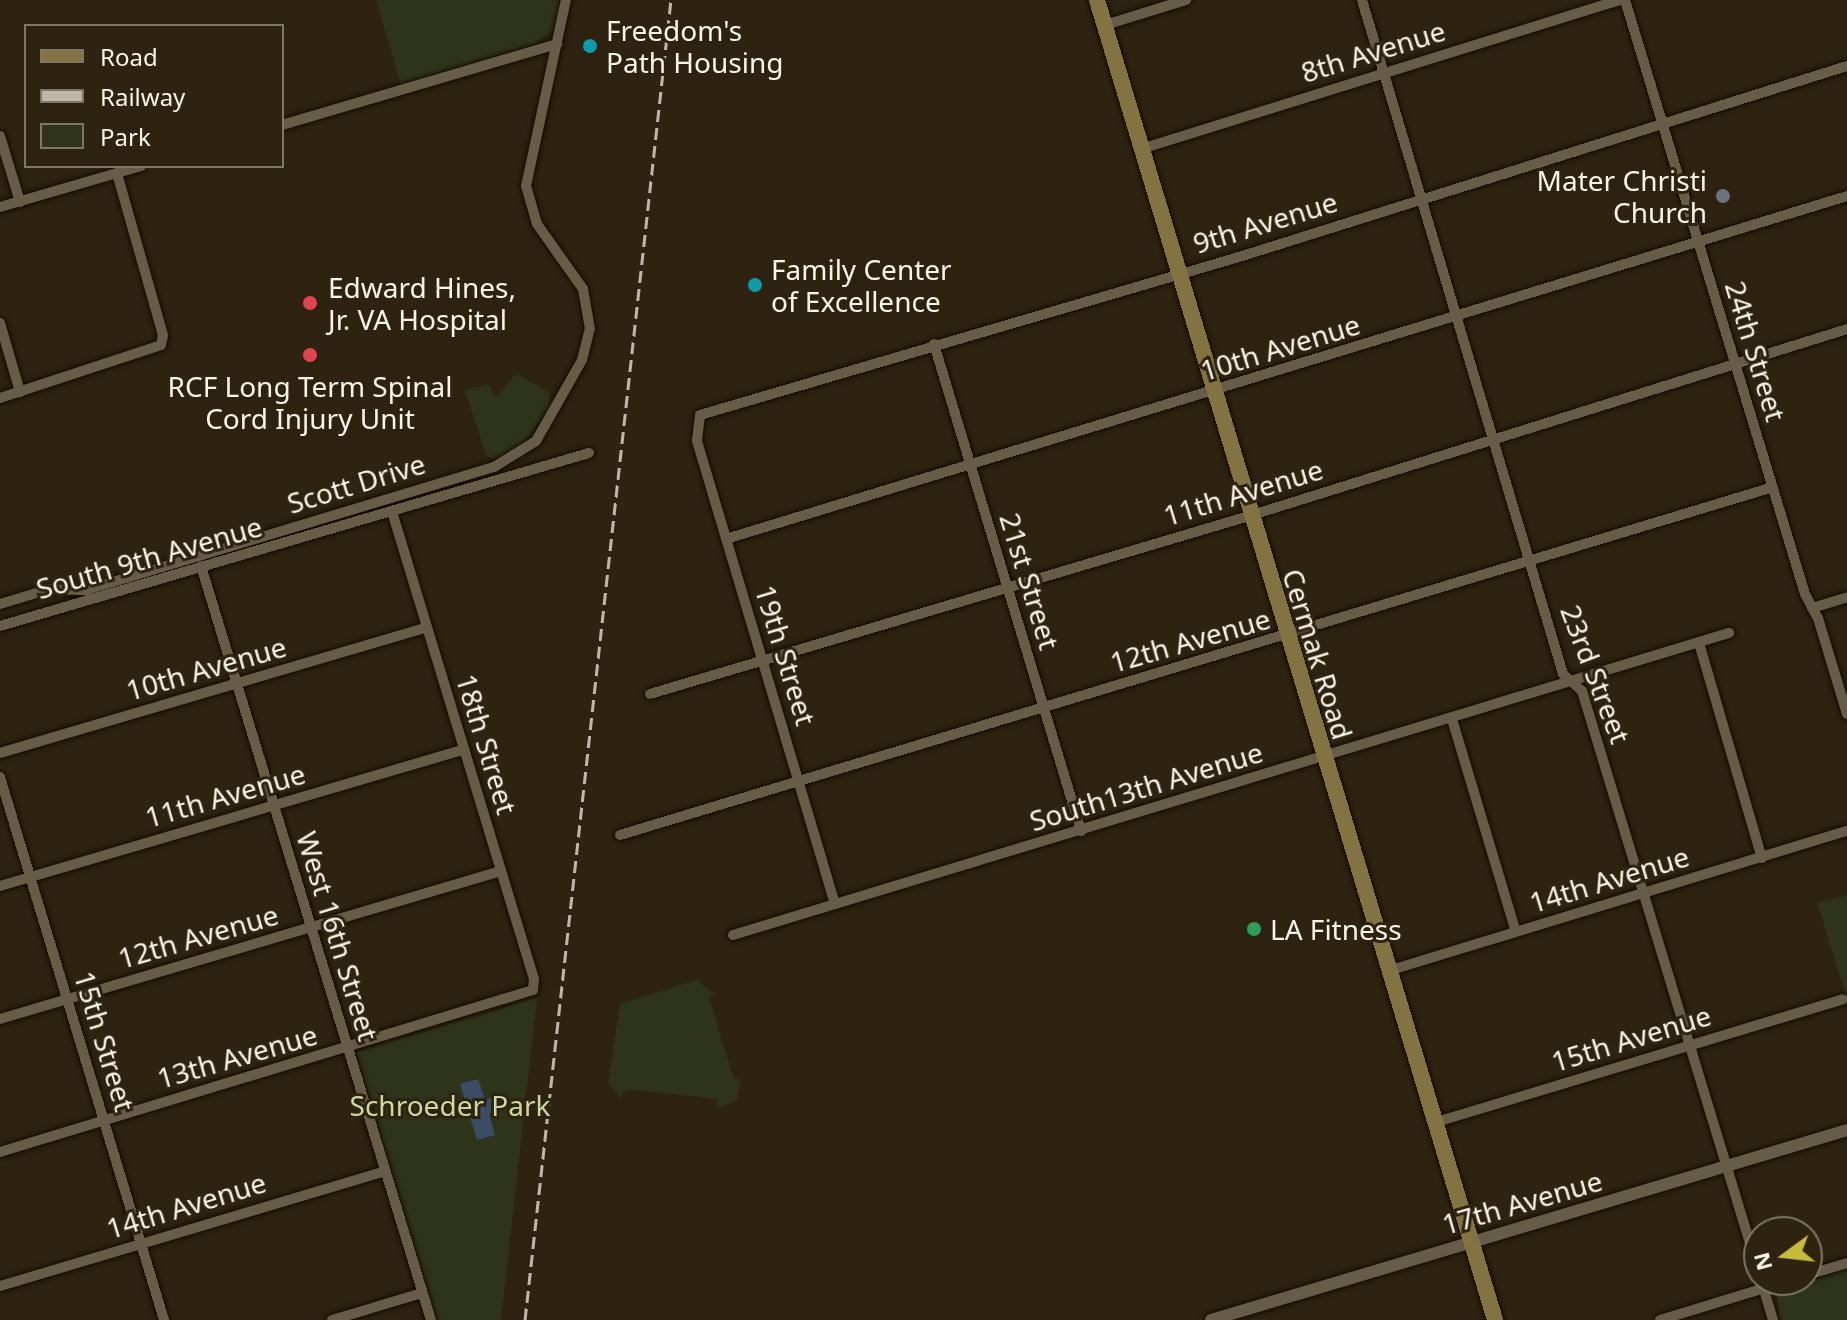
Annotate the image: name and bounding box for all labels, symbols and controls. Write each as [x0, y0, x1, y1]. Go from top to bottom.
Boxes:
place label: Freedom's Path Housing [606, 13, 783, 79]
street label: 8th Avenue [1297, 13, 1449, 89]
legend [24, 24, 284, 168]
marker: Freedom's Path Housing [581, 37, 599, 55]
text: Road [100, 40, 158, 73]
text: Railway [100, 80, 185, 113]
text: Park [100, 120, 151, 153]
place label: Mater Christi Church [1537, 163, 1707, 229]
street label: 9th Avenue [1189, 184, 1341, 260]
marker: Mater Christi Church [1714, 187, 1732, 205]
place label: Family Center of Excellence [771, 252, 952, 318]
place label: Edward Hines, Jr. VA Hospital [328, 270, 516, 336]
marker: Family Center of Excellence [746, 276, 764, 294]
street label: 24th Street [1719, 277, 1793, 425]
marker: Edward Hines, Jr. VA Hospital [299, 292, 321, 314]
street label: 10th Avenue [1196, 307, 1364, 387]
marker: RCF Long Term Spinal Cord Injury Unit [299, 344, 321, 366]
place label: RCF Long Term Spinal Cord Injury Unit [168, 369, 452, 435]
street label: Scott Drive [283, 446, 429, 520]
street label: 11th Avenue [1159, 452, 1327, 532]
street label: South 9th Avenue [32, 509, 266, 605]
street label: 21st Street [993, 509, 1067, 653]
street label: Cermak Road [1276, 565, 1360, 743]
street label: 19th Street [749, 581, 823, 729]
street label: 23rd Street [1554, 600, 1638, 748]
street label: 12th Avenue [1106, 601, 1274, 679]
street label: 10th Avenue [122, 629, 290, 707]
street label: 18th Street [450, 670, 524, 818]
street label: South13th Avenue [1025, 735, 1267, 837]
street label: 11th Avenue [141, 756, 309, 834]
street label: West 16th Street [290, 827, 386, 1045]
street label: 14th Avenue [1525, 839, 1693, 919]
street label: 12th Avenue [114, 897, 282, 975]
place label: LA Fitness [1270, 912, 1402, 946]
marker: LA Fitness [1245, 920, 1263, 938]
street label: 15th Street [68, 967, 142, 1115]
street label: 15th Avenue [1547, 998, 1715, 1078]
street label: 13th Avenue [153, 1017, 321, 1095]
park label: Schroeder Park [350, 1088, 550, 1122]
street label: 17th Avenue [1438, 1163, 1606, 1241]
street label: 14th Avenue [102, 1165, 270, 1245]
north arrow [1743, 1216, 1823, 1296]
text: N [1745, 1249, 1779, 1274]

